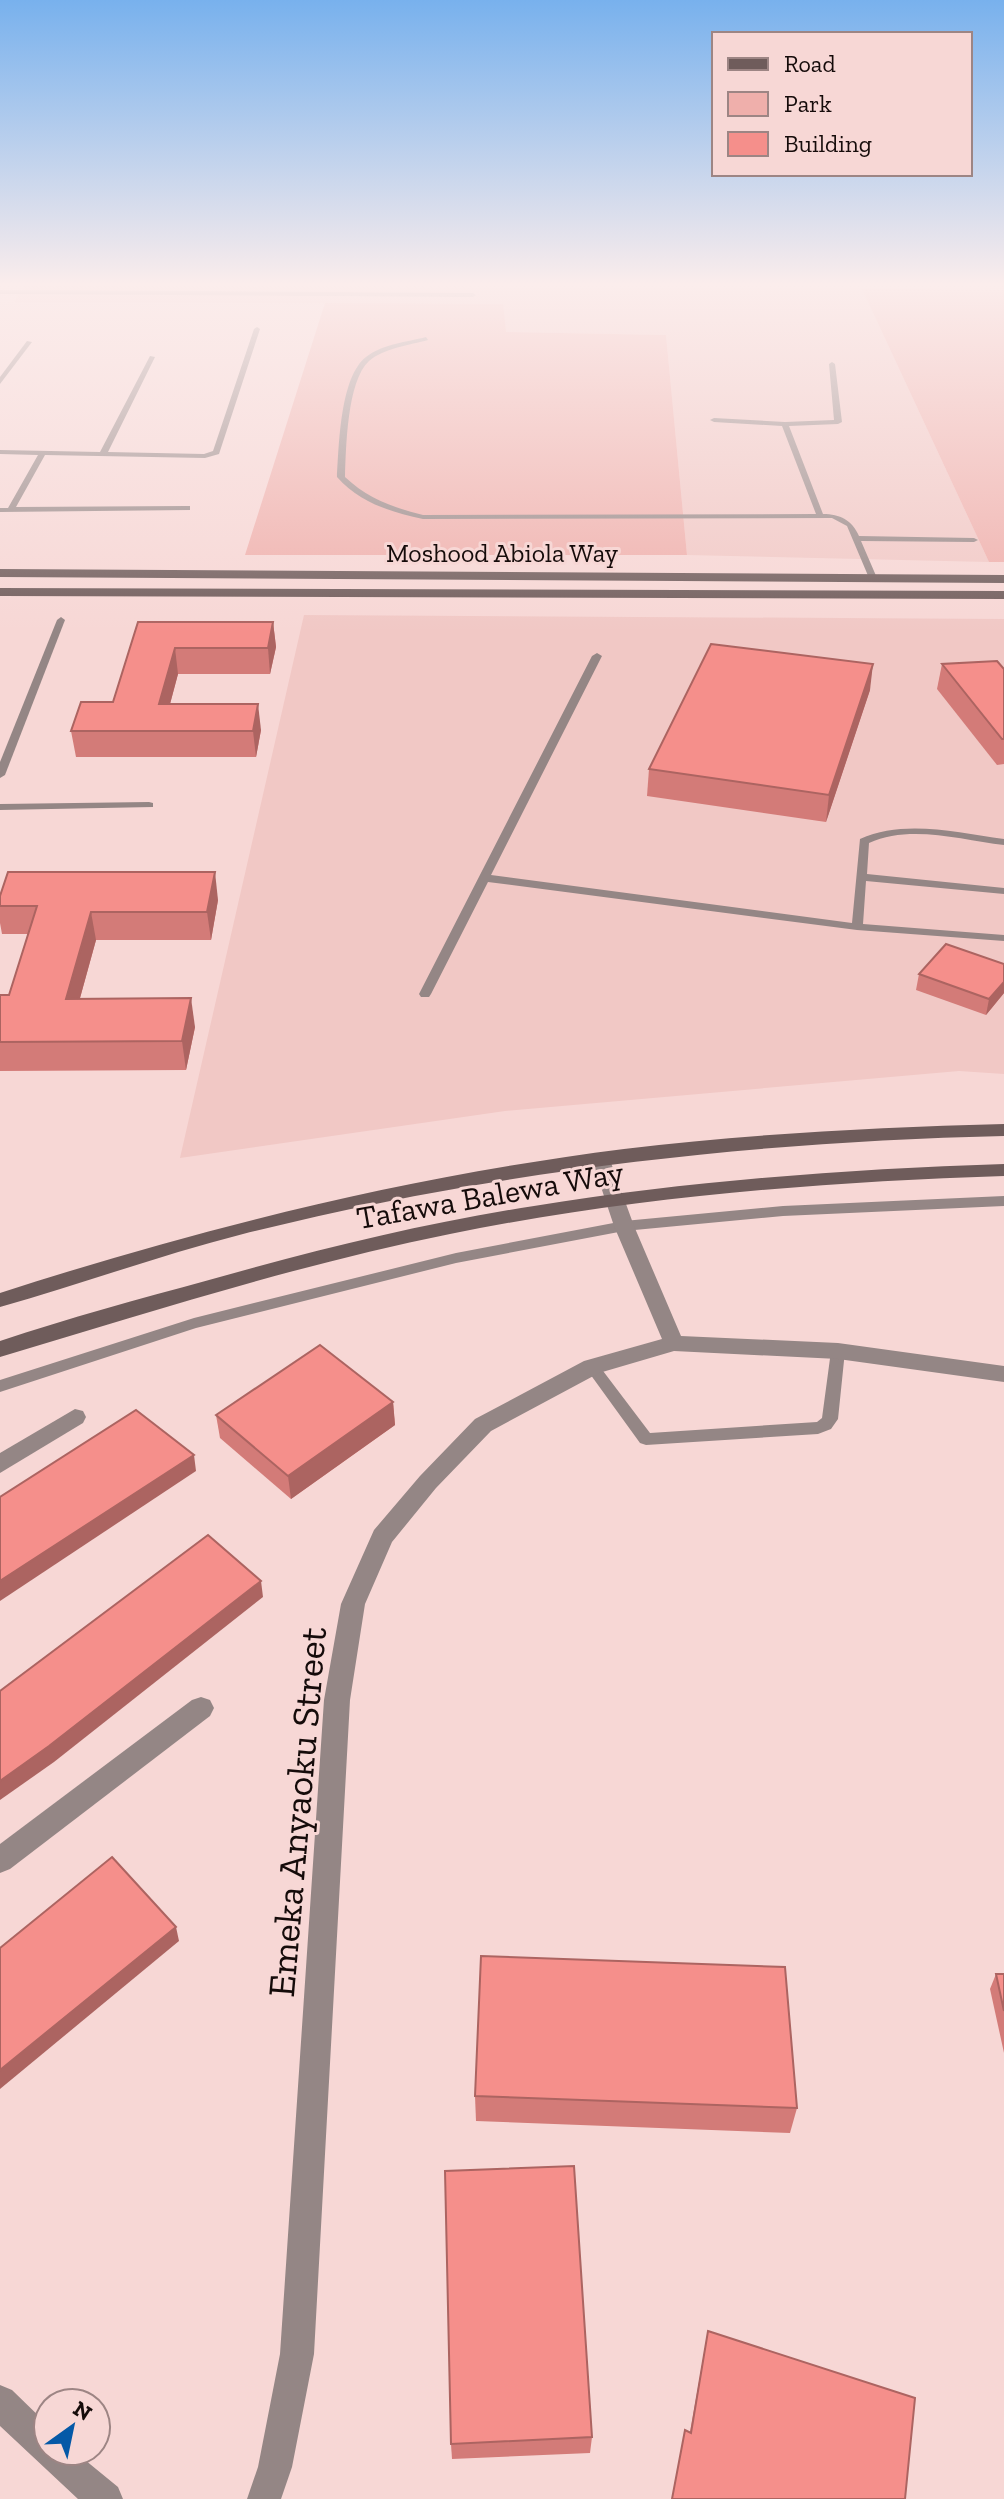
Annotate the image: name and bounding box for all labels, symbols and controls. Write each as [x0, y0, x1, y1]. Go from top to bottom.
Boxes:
legend [712, 32, 972, 176]
text: Road [784, 49, 836, 78]
text: Park [784, 89, 832, 118]
text: Building [784, 129, 872, 158]
street label: Moshood Abiola Way [386, 537, 619, 569]
street label: Tafawa Balewa Way [354, 1153, 627, 1237]
street label: Emeka Anyaoku Street [258, 1625, 336, 1999]
north arrow [32, 2387, 112, 2467]
text: N [68, 2395, 97, 2427]

